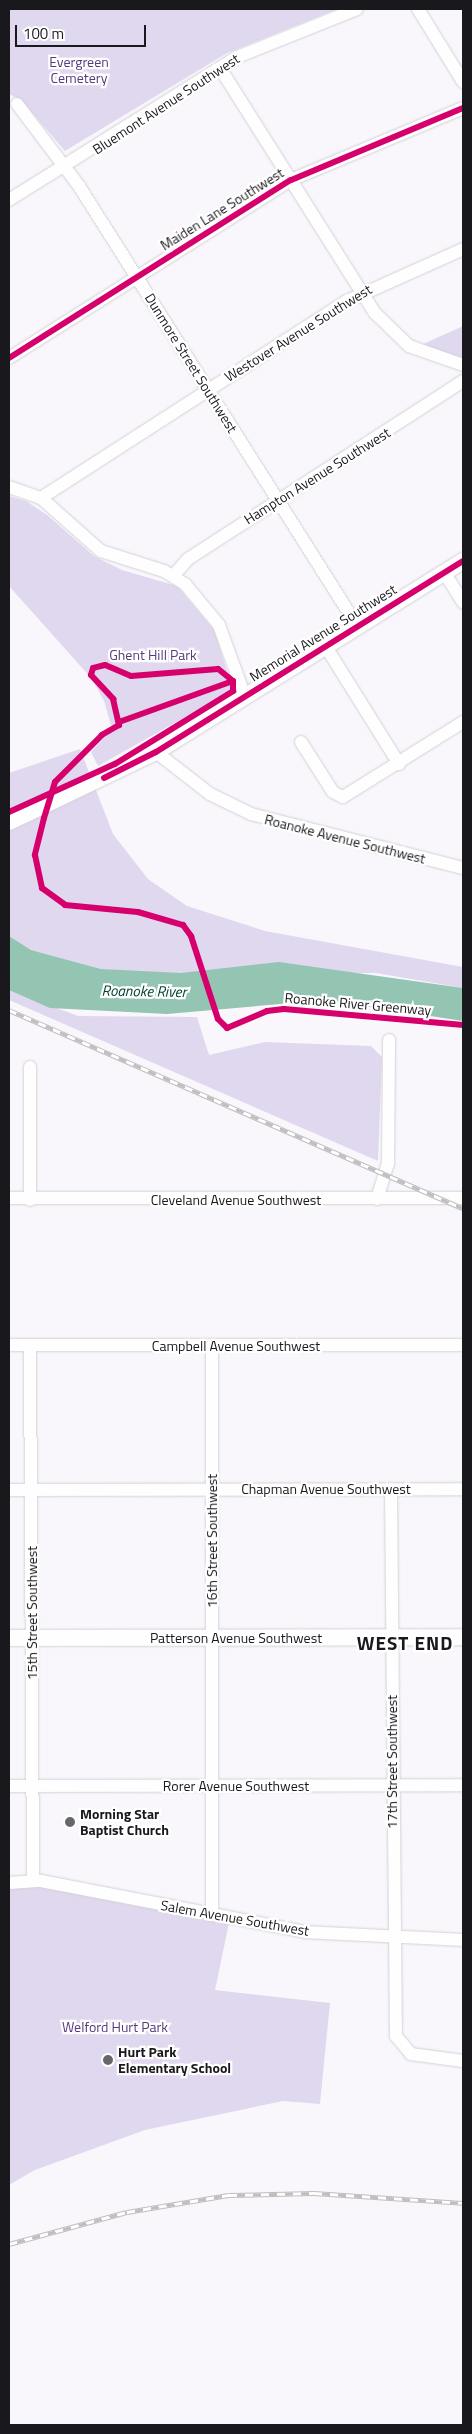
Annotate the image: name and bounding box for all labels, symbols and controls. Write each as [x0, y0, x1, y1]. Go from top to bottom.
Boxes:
scale bar [18, 15, 149, 47]
text: 100 m [23, 22, 64, 45]
street label: Bluemont Avenue Southwest [89, 50, 243, 158]
park label: Evergreen Cemetery [49, 54, 109, 86]
street label: Maiden Lane Southwest [157, 164, 287, 254]
street label: Westover Avenue Southwest [221, 281, 375, 385]
street label: Dunmore Street Southwest [141, 290, 241, 436]
street label: Hampton Avenue Southwest [241, 424, 393, 528]
street label: Memorial Avenue Southwest [247, 581, 399, 685]
park label: Ghent Hill Park [109, 647, 197, 663]
street label: Roanoke Avenue Southwest [263, 811, 427, 867]
water label: Roanoke River [102, 981, 186, 1001]
street label: Roanoke River Greenway [284, 989, 432, 1019]
street label: Cleveland Avenue Southwest [151, 1192, 321, 1208]
street label: Campbell Avenue Southwest [152, 1338, 320, 1354]
street label: 16th Street Southwest [204, 1474, 220, 1608]
street label: Chapman Avenue Southwest [241, 1481, 411, 1497]
street label: 15th Street Southwest [24, 1546, 40, 1680]
street label: Patterson Avenue Southwest [150, 1630, 322, 1646]
district label: WEST END [356, 1632, 454, 1654]
street label: 17th Street Southwest [384, 1695, 400, 1829]
street label: Rorer Avenue Southwest [163, 1778, 309, 1794]
place label: Morning Star Baptist Church [80, 1806, 169, 1838]
marker: Morning Star Baptist Church [64, 1816, 76, 1828]
street label: Salem Avenue Southwest [159, 1897, 311, 1939]
park label: Welford Hurt Park [62, 2019, 168, 2035]
place label: Hurt Park Elementary School [118, 2044, 231, 2076]
marker: Hurt Park Elementary School [102, 2054, 114, 2066]

